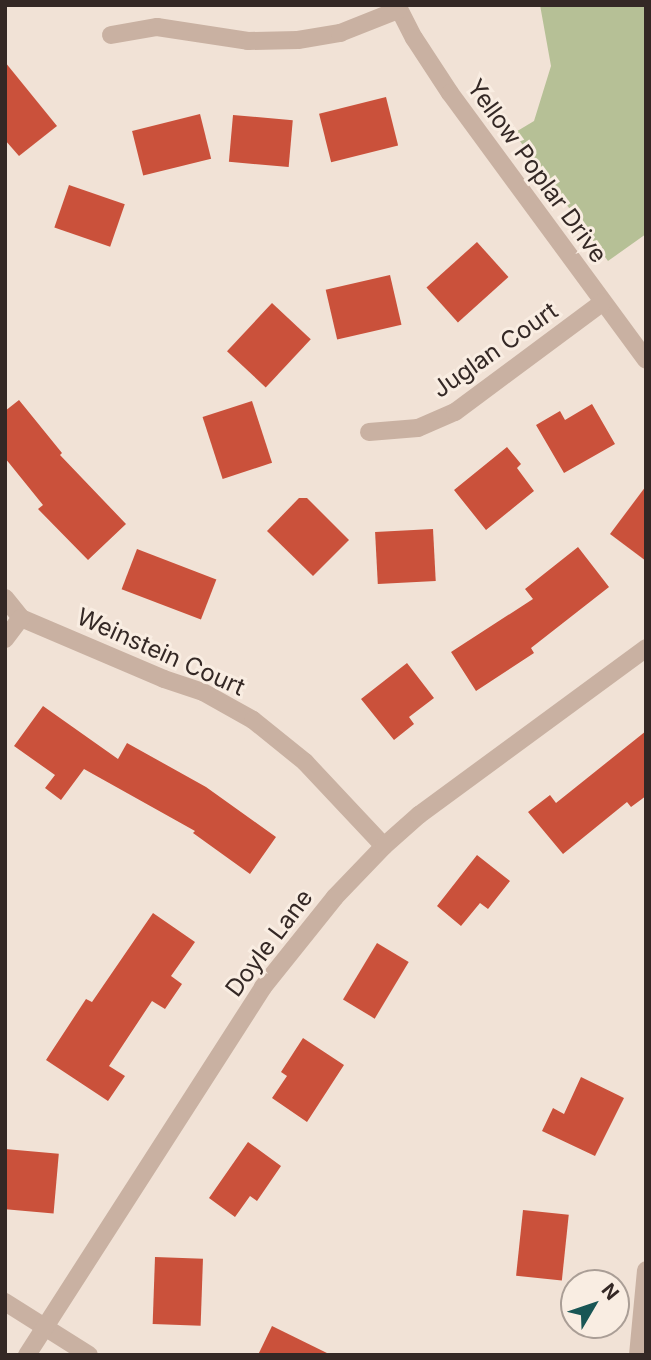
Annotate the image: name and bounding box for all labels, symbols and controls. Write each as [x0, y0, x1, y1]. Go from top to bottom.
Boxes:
street label: Yellow Poplar Drive [461, 74, 613, 268]
street label: Juglan Court [427, 296, 563, 404]
street label: Weinstein Court [73, 602, 249, 702]
street label: Doyle Lane [219, 884, 319, 1002]
north arrow [560, 1269, 630, 1339]
text: N [597, 1279, 624, 1305]

